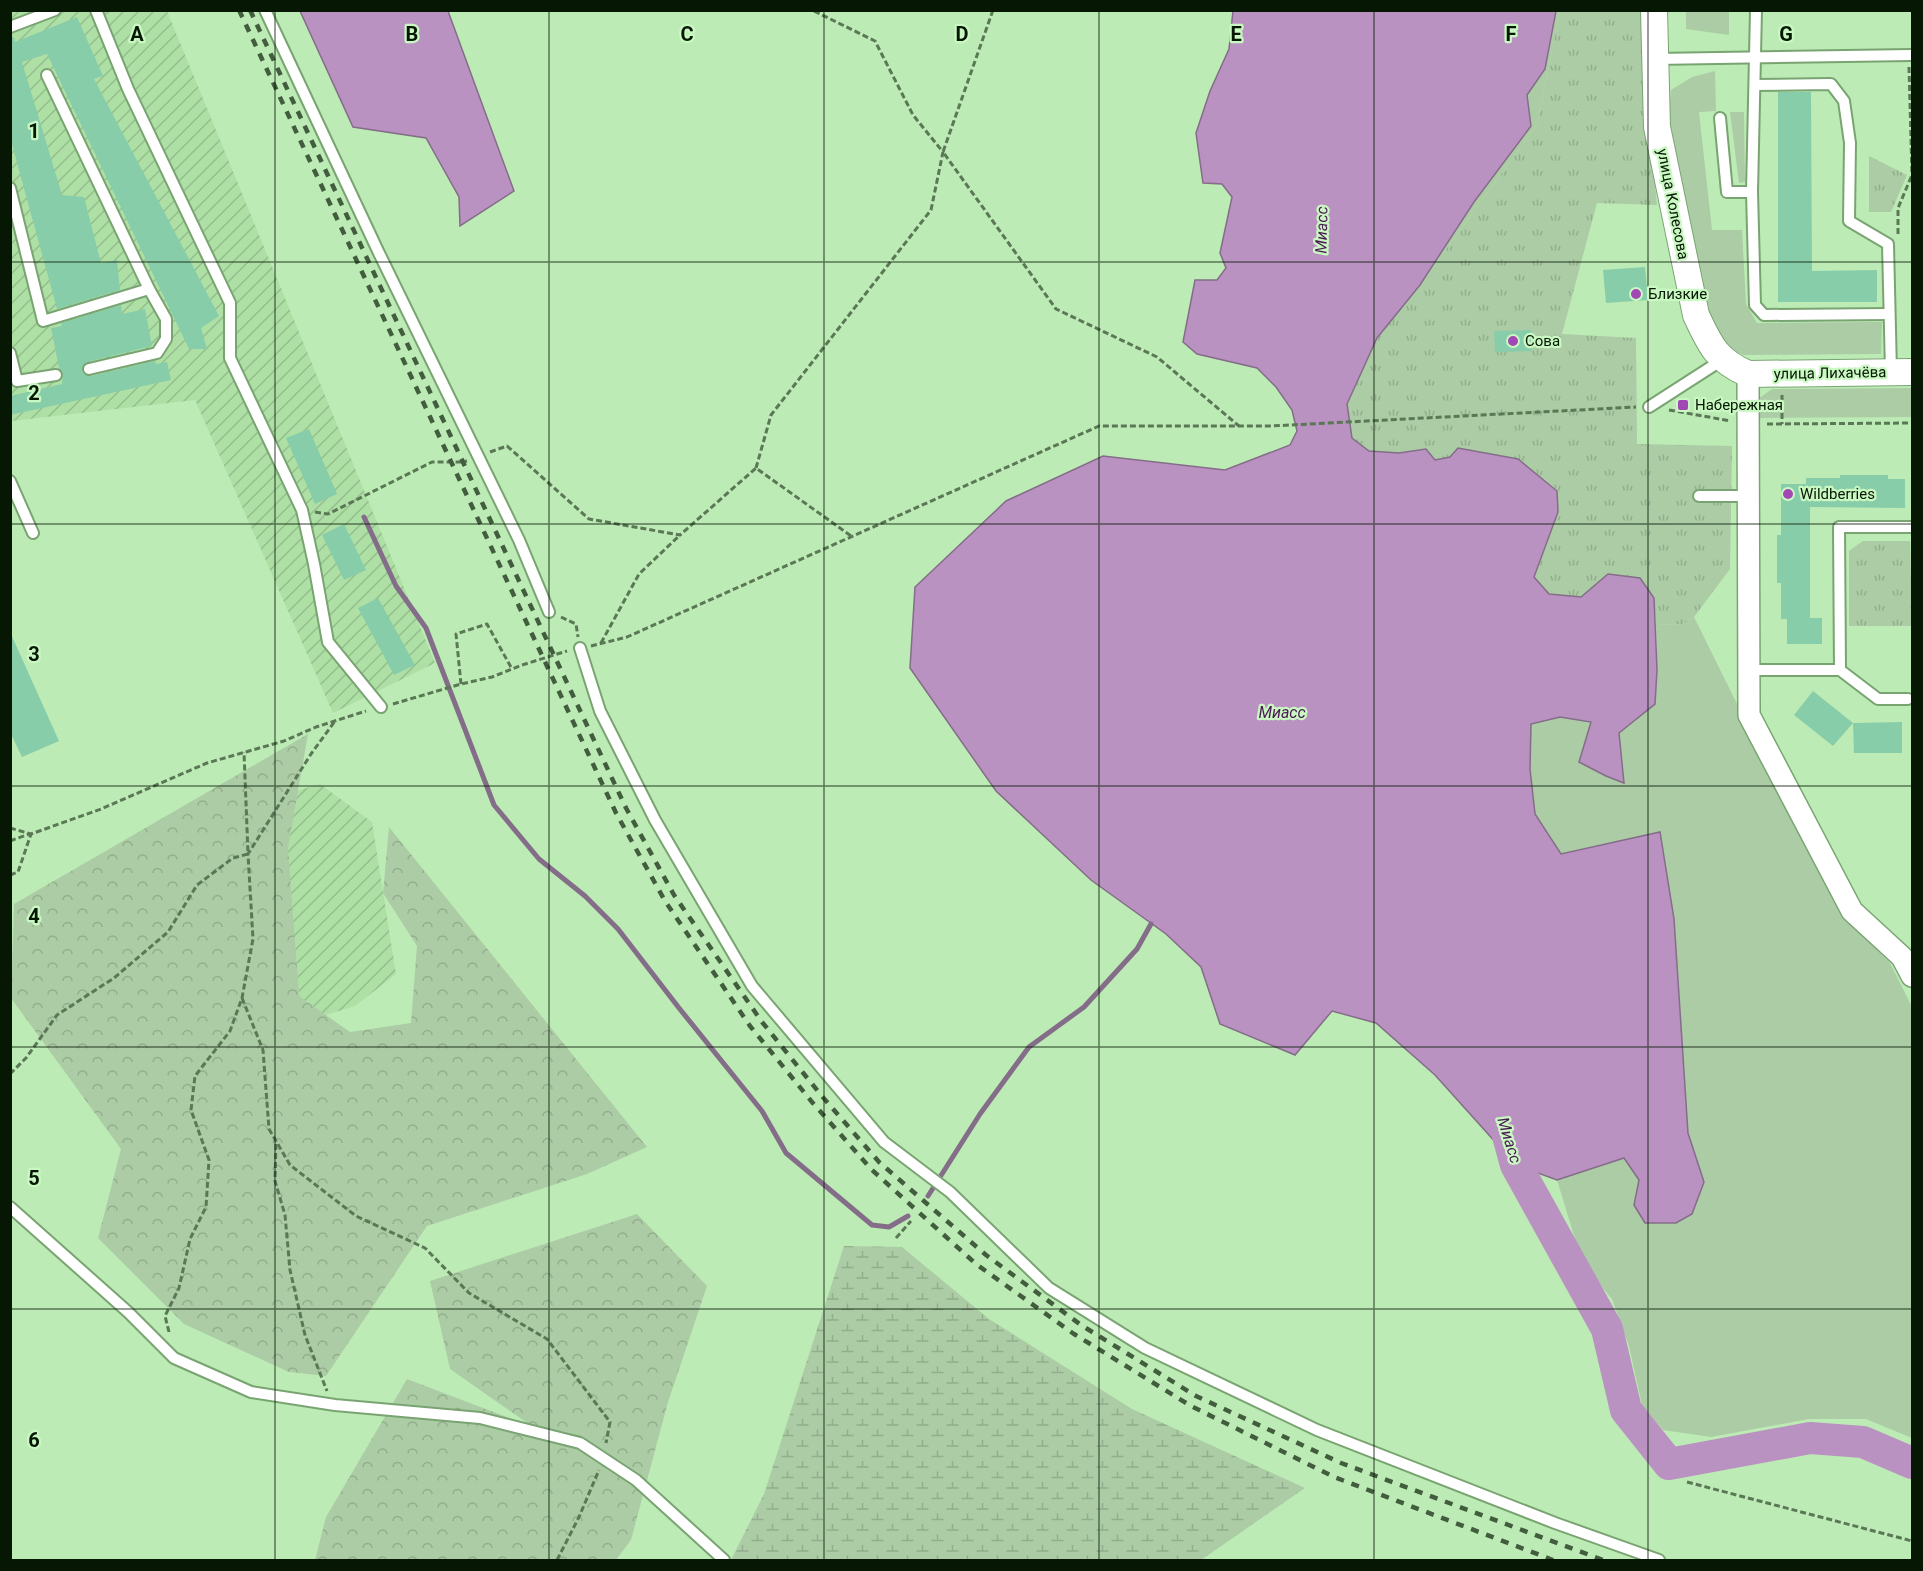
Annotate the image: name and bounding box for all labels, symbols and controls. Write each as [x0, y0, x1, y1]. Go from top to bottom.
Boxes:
text: A [130, 22, 144, 46]
text: B [406, 22, 418, 46]
text: C [680, 22, 694, 46]
text: D [956, 22, 969, 46]
text: E [1230, 22, 1242, 46]
text: F [1506, 22, 1517, 46]
text: G [1779, 22, 1793, 46]
text: 1 [28, 119, 40, 143]
street label: улица Колесова [1653, 147, 1693, 261]
water label: Миасс [1312, 206, 1331, 254]
place label: Близкие [1648, 285, 1707, 303]
marker: Близкие [1629, 287, 1643, 301]
place label: Сова [1525, 332, 1560, 350]
marker: Сова [1506, 334, 1520, 348]
street label: улица Лихачёва [1774, 363, 1886, 383]
text: 2 [28, 381, 40, 405]
place label: Набережная [1695, 396, 1783, 414]
marker: Набережная [1676, 398, 1690, 412]
place label: Wildberries [1800, 485, 1875, 503]
marker: Wildberries [1781, 487, 1795, 501]
text: 3 [28, 642, 40, 666]
water label: Миасс [1258, 703, 1306, 722]
text: 4 [28, 904, 40, 928]
water label: Миасс [1494, 1115, 1526, 1165]
text: 5 [28, 1166, 40, 1190]
text: 6 [28, 1428, 40, 1452]

